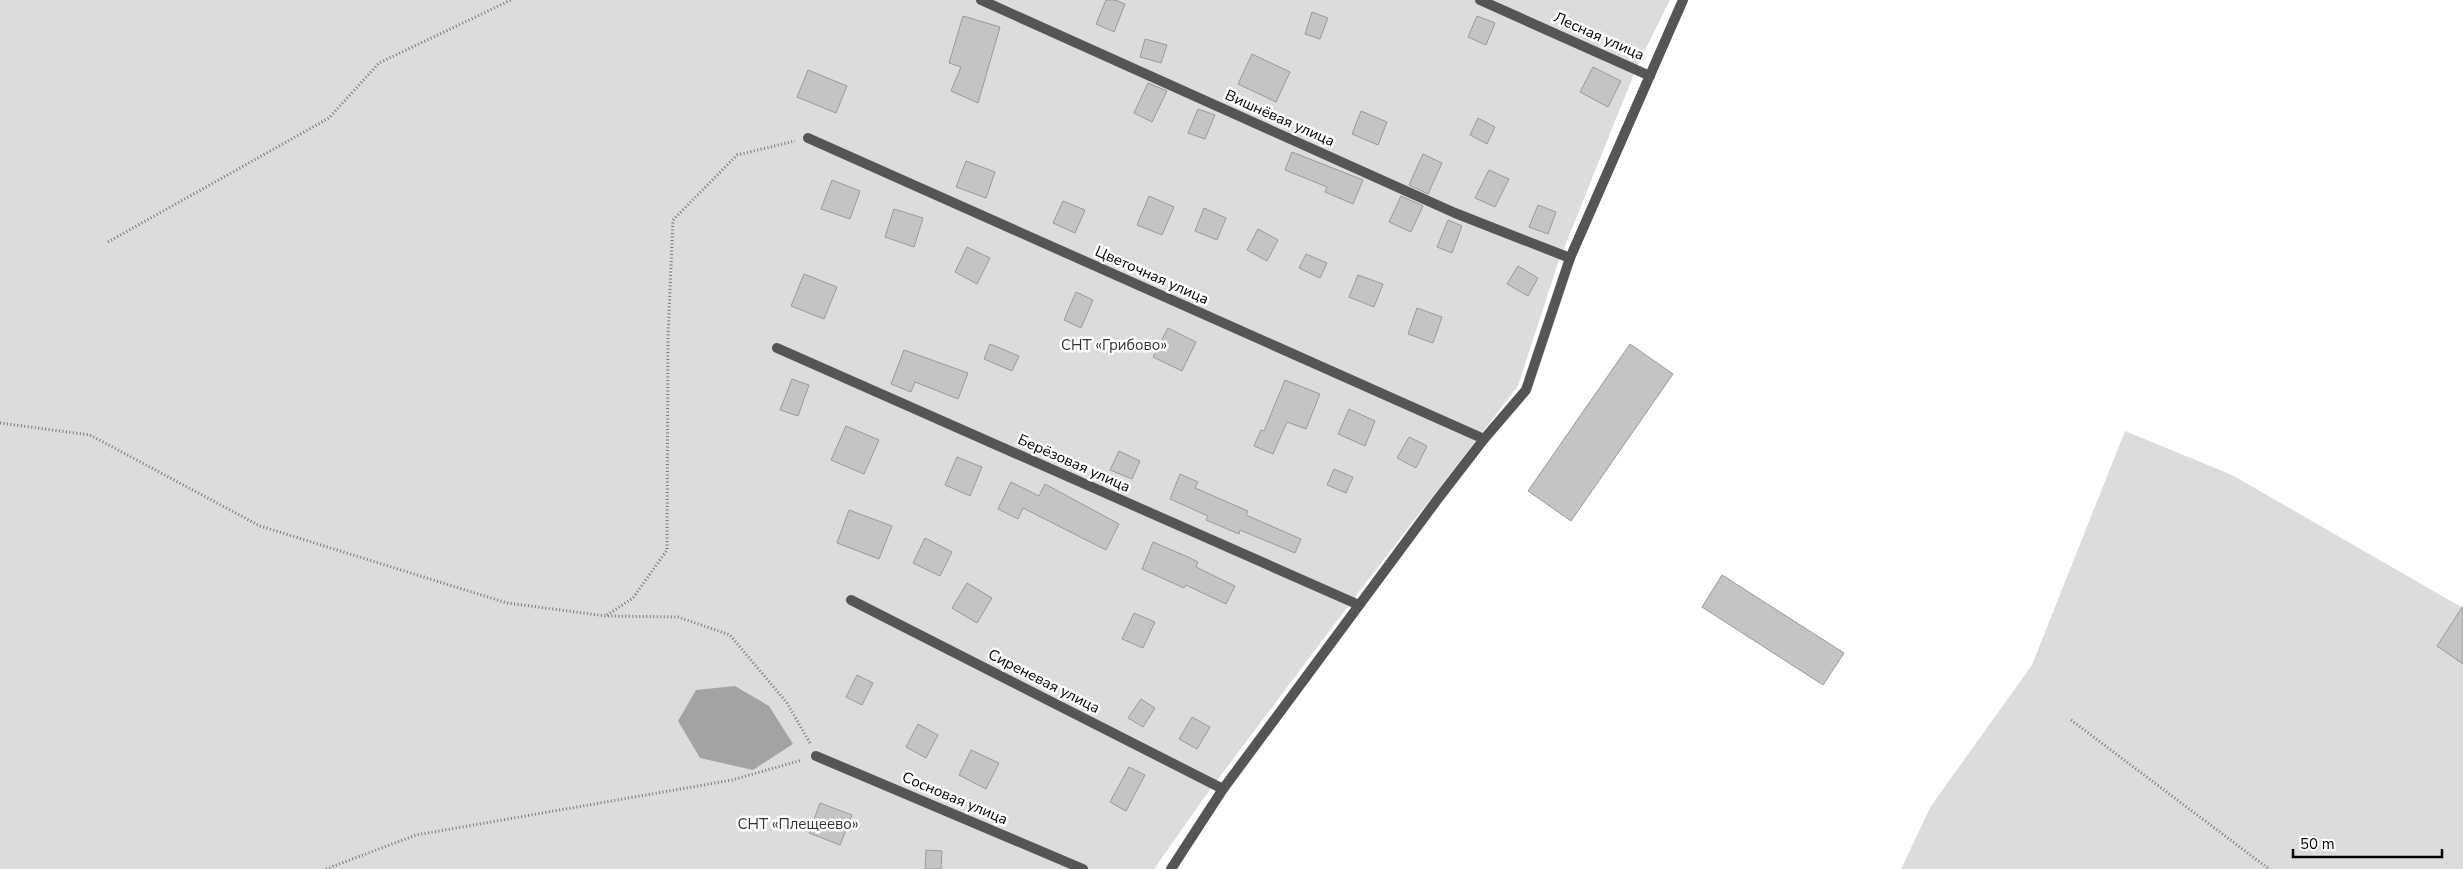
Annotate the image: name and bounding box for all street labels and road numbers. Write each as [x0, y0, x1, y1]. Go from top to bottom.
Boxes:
street label: Лесная улица [1551, 7, 1647, 65]
street label: Вишнёвая улица [1222, 85, 1338, 151]
street label: Цветочная улица [1092, 241, 1212, 309]
street label: Берёзовая улица [1015, 429, 1133, 497]
street label: Сиреневая улица [985, 644, 1103, 718]
street label: Сосновая улица [899, 767, 1011, 829]

